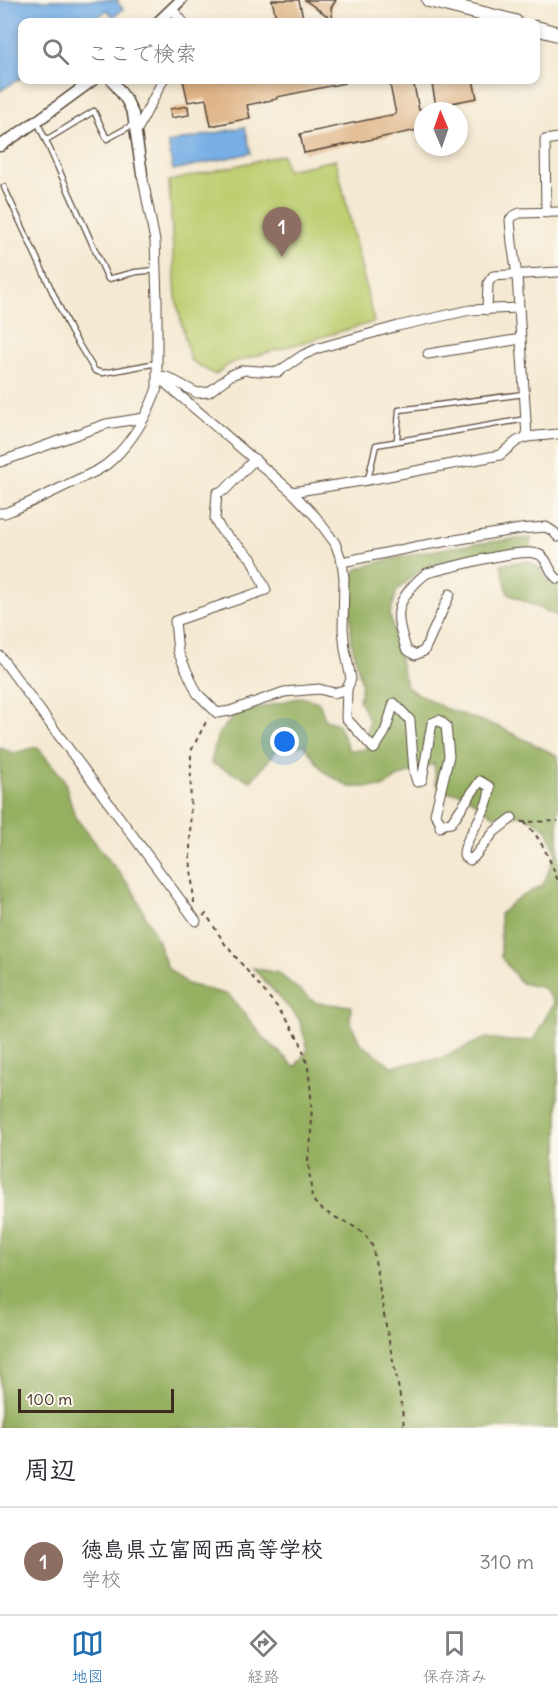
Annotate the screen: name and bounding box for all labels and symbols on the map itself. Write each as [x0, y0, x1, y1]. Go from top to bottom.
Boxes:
north arrow [414, 102, 468, 156]
pin: 1 [262, 208, 302, 257]
your location [270, 727, 299, 756]
scale bar [18, 1386, 174, 1414]

